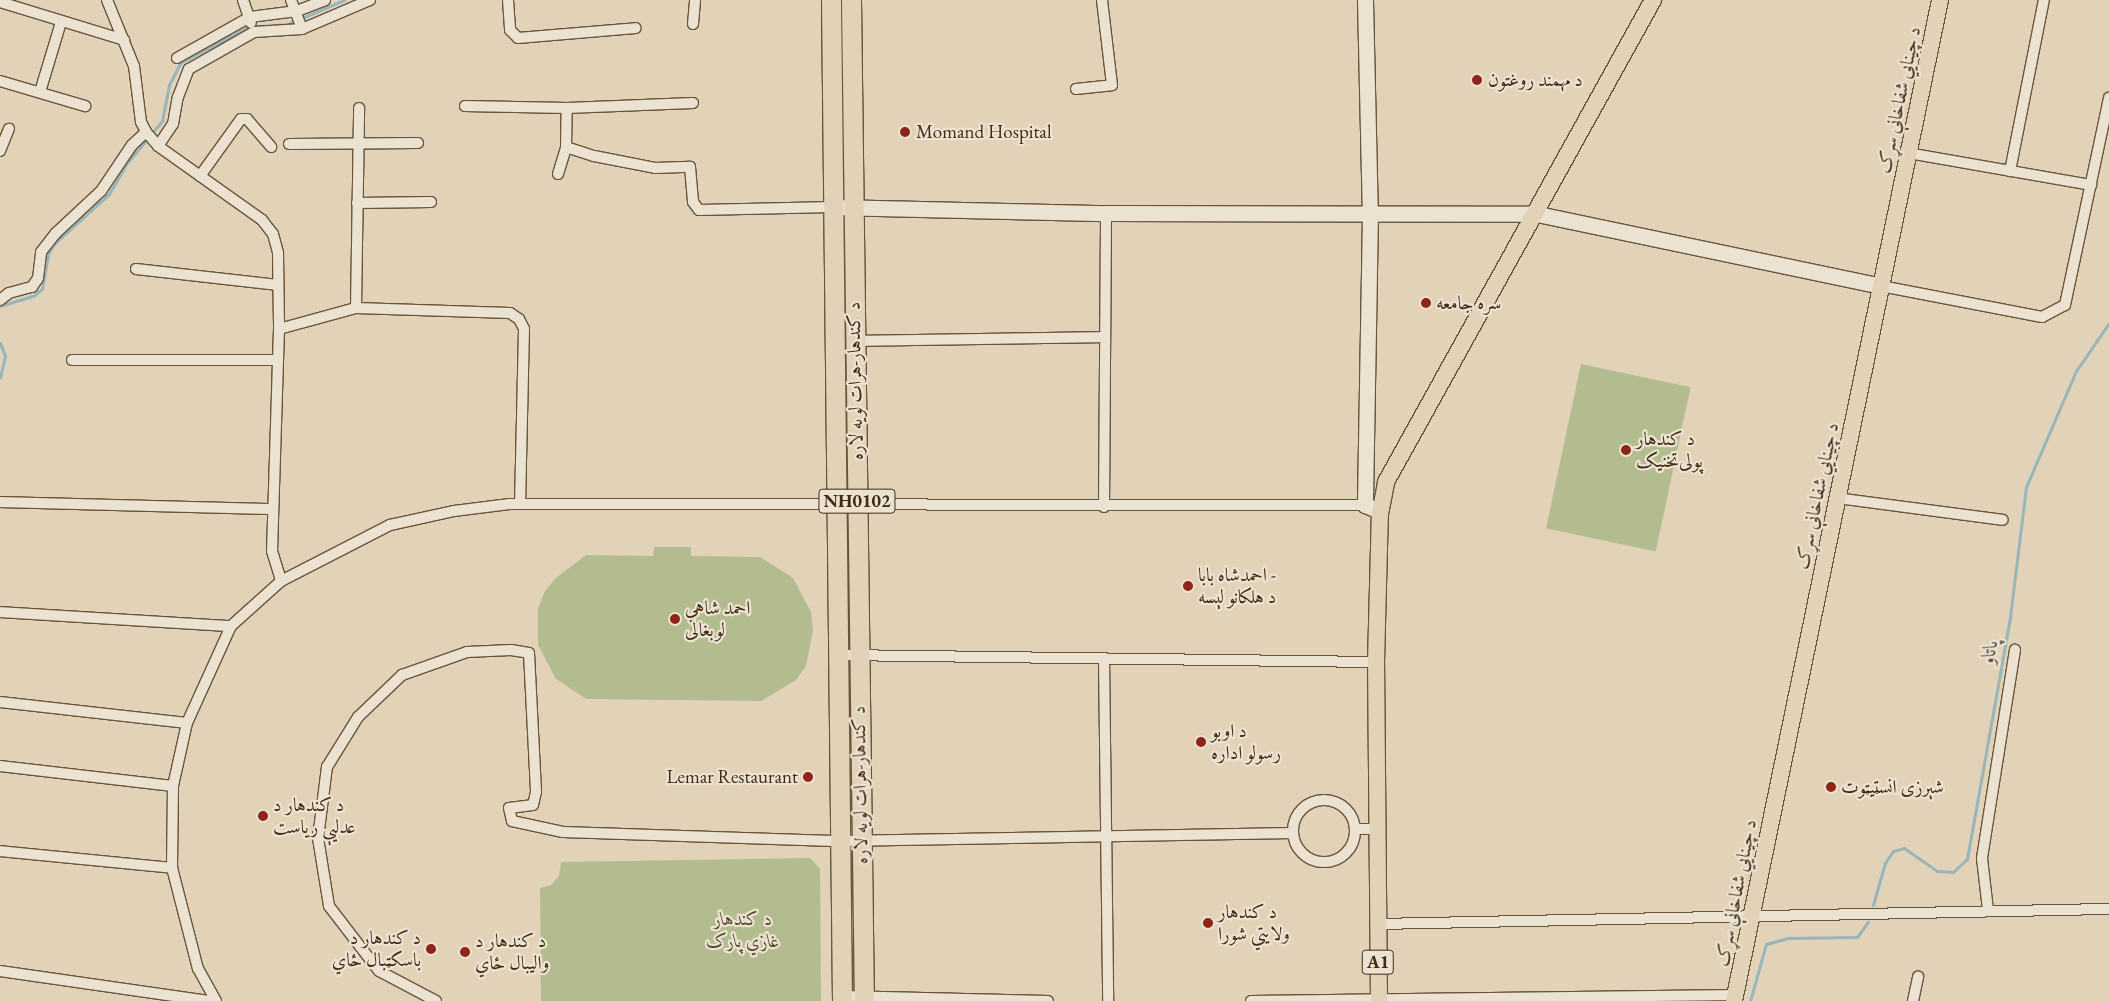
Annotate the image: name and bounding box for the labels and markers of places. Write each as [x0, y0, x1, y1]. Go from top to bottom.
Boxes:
place label: د مهمند روغتون [1488, 69, 1583, 91]
marker: د مهمند روغتون [1470, 73, 1484, 87]
place label: Momand Hospital [916, 121, 1052, 143]
marker: Momand Hospital [898, 125, 912, 139]
place label: سره جامعه [1436, 292, 1501, 314]
marker: سره جامعه [1420, 297, 1432, 309]
place label: د کندهار پولی‌تخنیک [1636, 428, 1703, 472]
marker: د کندهار پولی‌تخنیک [1620, 444, 1632, 456]
place label: احمدشاه بابا - د هلکانو لېسه [1198, 564, 1276, 608]
marker: احمدشاه بابا - د هلکانو لېسه [1182, 580, 1194, 592]
place label: احمد شاهي لوبغالی [685, 597, 750, 641]
marker: احمد شاهي لوبغالی [669, 613, 681, 625]
place label: د اوبو رسولو اداره [1211, 720, 1281, 764]
marker: د اوبو رسولو اداره [1195, 736, 1207, 748]
place label: Lemar Restaurant [666, 766, 798, 788]
marker: Lemar Restaurant [802, 771, 814, 783]
place label: شېرزی انسټيټوت [1841, 776, 1944, 798]
marker: شېرزی انسټيټوت [1825, 781, 1837, 793]
place label: د کندهار د عدلیې رياست [273, 794, 356, 838]
marker: د کندهار د عدلیې رياست [257, 810, 269, 822]
place label: د کندهار ولايتي شورا [1218, 901, 1290, 945]
marker: د کندهار ولايتي شورا [1202, 917, 1214, 929]
place label: د کندهار د باسکټبال ځاي [332, 927, 421, 971]
place label: د کندهار د واليبال ځاي [475, 930, 549, 974]
marker: د کندهار د باسکټبال ځاي [425, 943, 437, 955]
marker: د کندهار د واليبال ځاي [459, 946, 471, 958]

